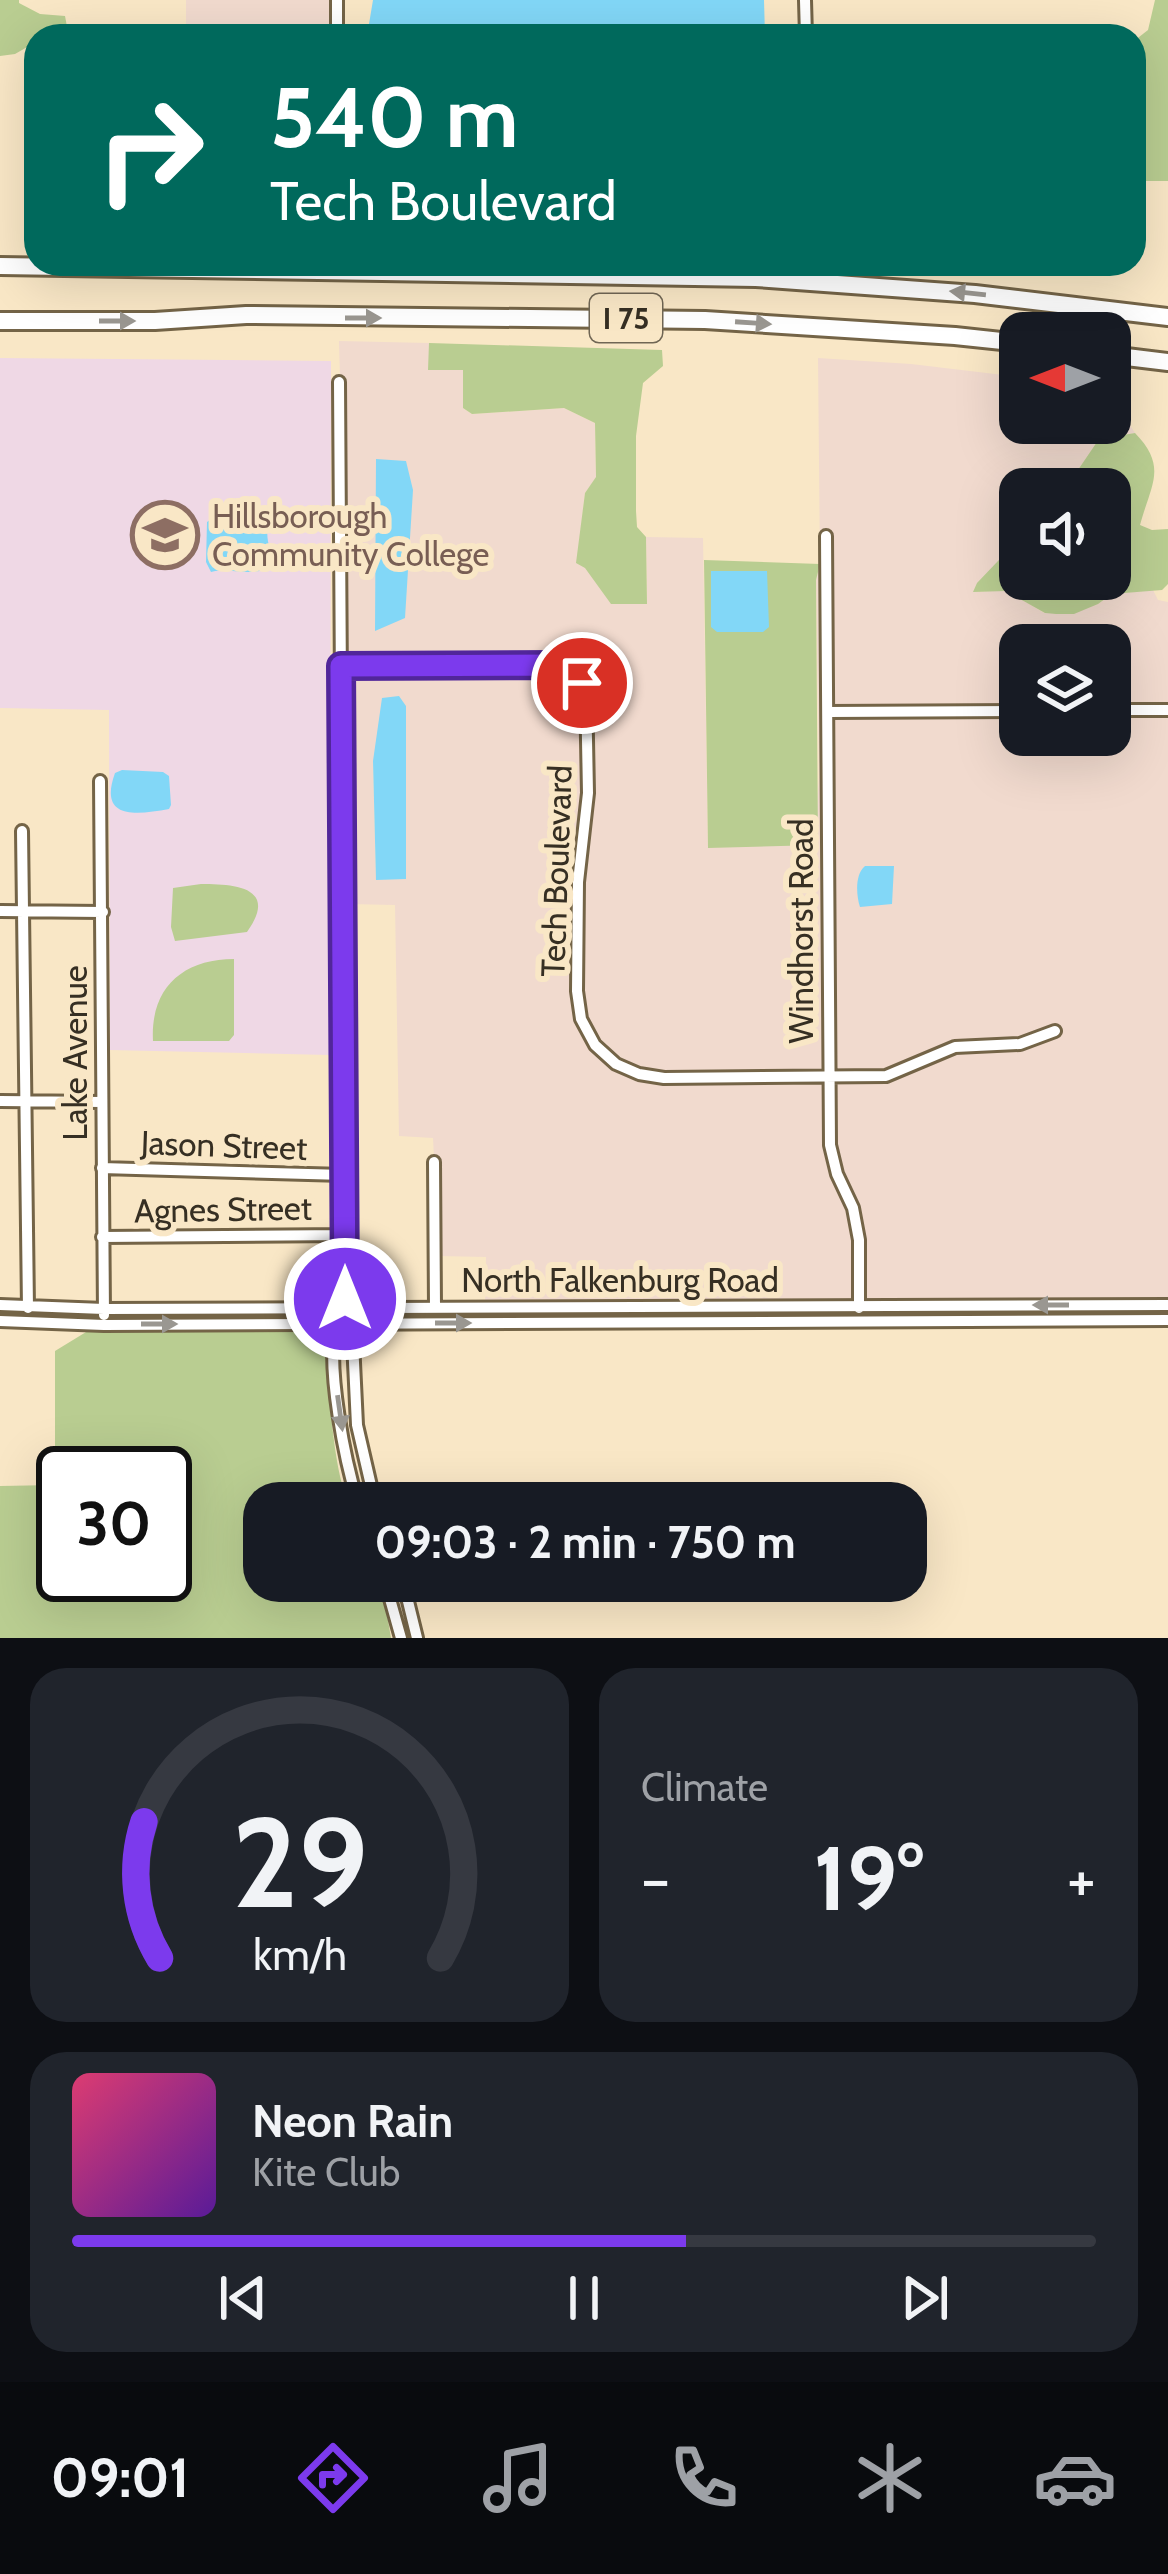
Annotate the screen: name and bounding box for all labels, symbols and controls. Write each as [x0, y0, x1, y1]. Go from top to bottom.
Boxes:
text: 540 m [270, 66, 518, 168]
icon: right [72, 72, 228, 228]
text: Tech Boulevard [270, 168, 617, 234]
one-way arrow [949, 284, 986, 303]
road number: I 75 [590, 294, 662, 342]
one-way arrow [345, 308, 383, 327]
one-way arrow [99, 311, 137, 331]
north arrow [999, 312, 1131, 444]
map controls [999, 312, 1131, 756]
one-way arrow [735, 313, 772, 332]
button: sound [999, 468, 1131, 600]
place label: Hillsborough Community College [212, 496, 490, 574]
school or university icon: Hillsborough Community College [130, 500, 200, 570]
button: layers [999, 624, 1131, 756]
pin [531, 632, 633, 734]
icon: arrive [549, 650, 615, 716]
street label: Tech Boulevard [532, 764, 580, 978]
street label: Windhorst Road [781, 818, 821, 1044]
street label: Lake Avenue [55, 965, 95, 1141]
street label: Jason Street [139, 1122, 308, 1168]
street label: Agnes Street [134, 1187, 312, 1231]
position arrow [282, 1236, 408, 1362]
street label: North Falkenburg Road [461, 1260, 779, 1300]
one-way arrow [1031, 1295, 1069, 1315]
one-way arrow [435, 1313, 473, 1333]
one-way arrow [141, 1314, 179, 1334]
one-way arrow [330, 1395, 349, 1432]
speed limit sign: 30 [36, 1446, 192, 1602]
text: 09:03 · 2 min · 750 m [374, 1515, 796, 1569]
text: Climate [641, 1763, 768, 1811]
text: 29 [231, 1787, 368, 1938]
text: 19° [814, 1823, 923, 1933]
text: − [641, 1838, 670, 1919]
text: + [1067, 1838, 1096, 1919]
text: km/h [253, 1929, 346, 1981]
text: Neon Rain [252, 2094, 453, 2148]
text: Kite Club [252, 2148, 400, 2196]
icon: previous [210, 2265, 276, 2331]
icon: pause [551, 2265, 617, 2331]
icon: next [892, 2265, 958, 2331]
icon: directions [291, 2436, 375, 2520]
icon: music [476, 2436, 560, 2520]
icon: phone [662, 2436, 746, 2520]
icon: climate [848, 2436, 932, 2520]
icon: car [1033, 2436, 1117, 2520]
text: 09:01 [51, 2445, 189, 2511]

